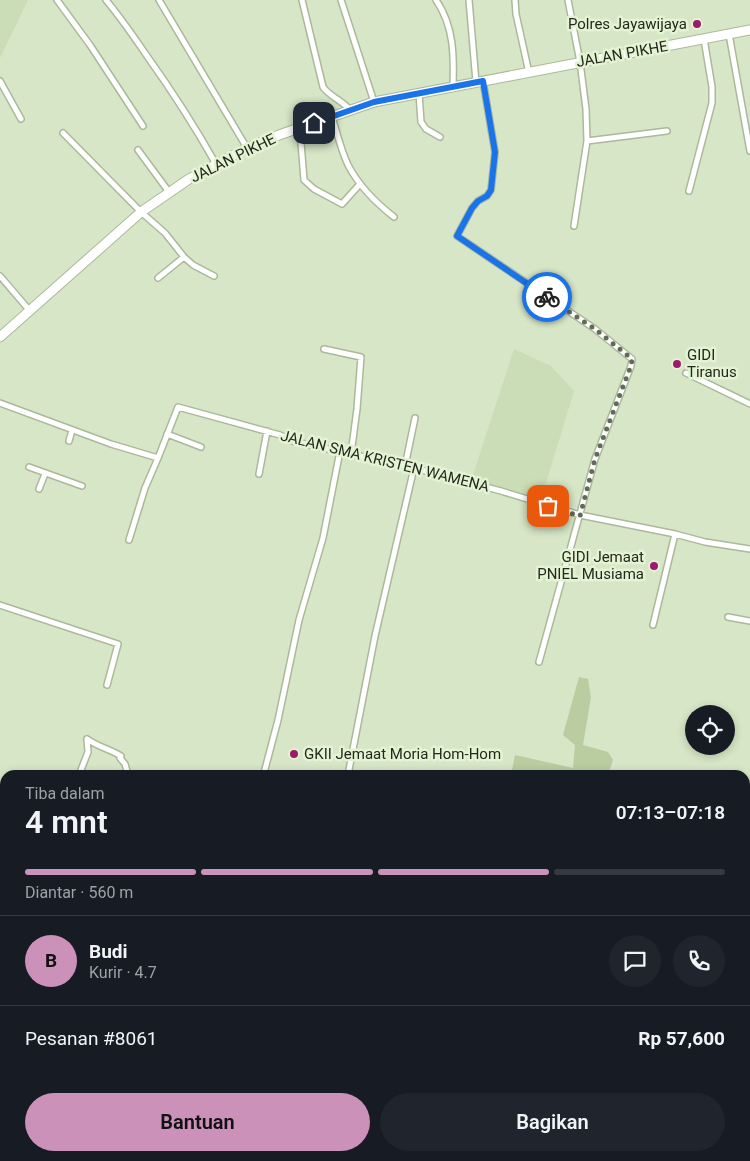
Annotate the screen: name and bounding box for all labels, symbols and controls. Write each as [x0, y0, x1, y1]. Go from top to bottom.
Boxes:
place label: Polres Jayawijaya [568, 15, 687, 33]
marker: Polres Jayawijaya [691, 18, 703, 30]
street label: JALAN PIKHE [575, 37, 670, 71]
pin [293, 102, 335, 144]
icon: home [300, 109, 328, 137]
street label: JALAN PIKHE [187, 129, 279, 186]
courier [522, 272, 572, 322]
icon: bike [533, 283, 561, 311]
place label: GIDI Tiranus [687, 346, 737, 381]
marker: GIDI Tiranus [671, 358, 683, 370]
street label: JALAN SMA KRISTEN WAMENA [279, 426, 491, 496]
pin [527, 485, 569, 527]
icon: bag [534, 492, 562, 520]
place label: GIDI Jemaat PNIEL Musiama [537, 548, 644, 583]
marker: GIDI Jemaat PNIEL Musiama [648, 560, 660, 572]
map controls [685, 705, 735, 755]
button: locate [685, 705, 735, 755]
place label: GKII Jemaat Moria Hom-Hom [304, 745, 501, 763]
marker: GKII Jemaat Moria Hom-Hom [288, 748, 300, 760]
text: Tiba dalam [25, 784, 104, 803]
text: 07:13–07:18 [616, 801, 725, 824]
text: 4 mnt [25, 803, 108, 841]
text: Diantar · 560 m [25, 883, 133, 902]
button: chat [609, 935, 661, 987]
button: phone [673, 935, 725, 987]
text: Budi [89, 940, 128, 963]
text: B [45, 949, 57, 972]
text: Kurir · 4.7 [89, 963, 157, 982]
text: Pesanan #8061 [25, 1027, 158, 1050]
text: Rp 57,600 [638, 1027, 725, 1050]
button: Bantuan [25, 1093, 370, 1151]
button: Bagikan [380, 1093, 725, 1151]

